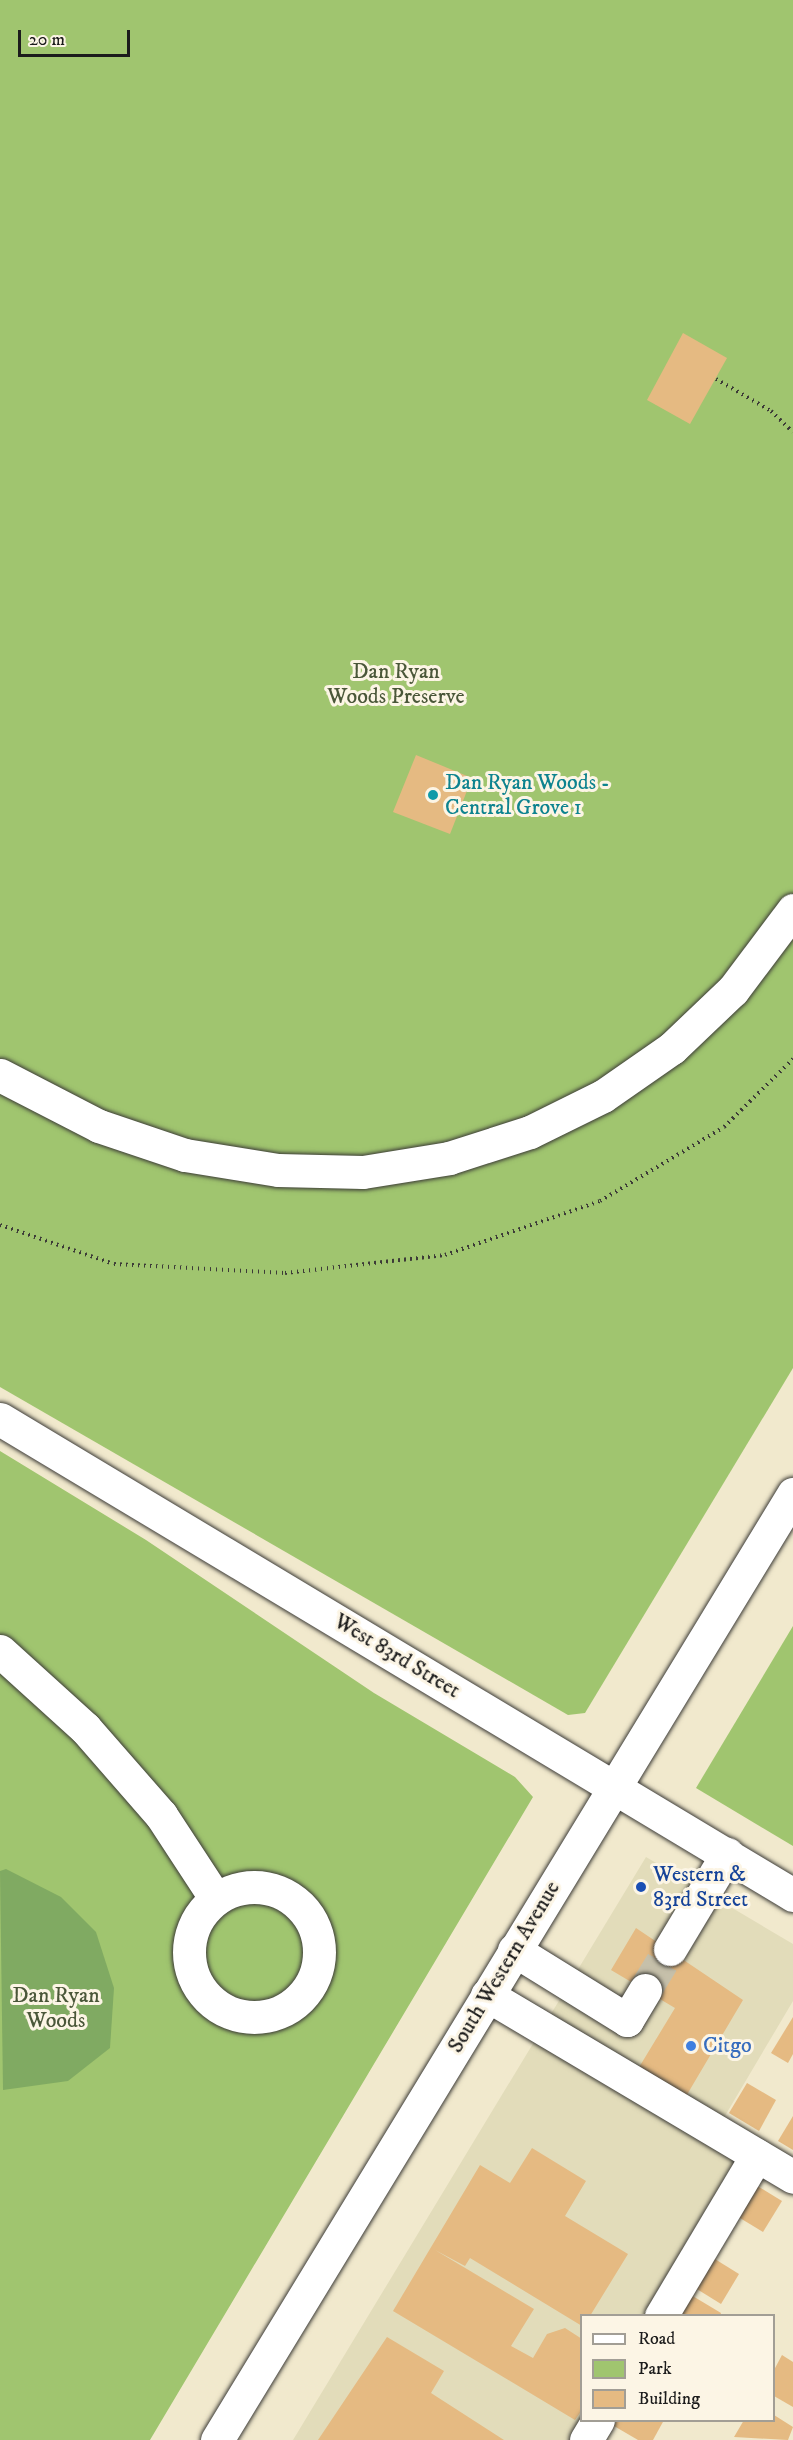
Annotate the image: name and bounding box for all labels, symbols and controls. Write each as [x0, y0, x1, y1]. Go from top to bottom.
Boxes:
scale bar [21, 18, 134, 56]
text: 20 m [29, 29, 65, 51]
park label: Dan Ryan Woods Preserve [327, 658, 465, 710]
place label: Dan Ryan Woods - Central Grove 1 [445, 769, 610, 820]
marker: Dan Ryan Woods - Central Grove 1 [426, 788, 440, 802]
street label: West 83rd Street [329, 1608, 465, 1704]
place label: Western & 83rd Street [653, 1861, 748, 1912]
street label: South Western Avenue [442, 1876, 566, 2058]
marker: Western & 83rd Street [634, 1880, 648, 1894]
park label: Dan Ryan Woods [12, 1982, 100, 2034]
place label: Citgo [703, 2033, 752, 2059]
marker: Citgo [684, 2039, 698, 2053]
legend [580, 2314, 775, 2422]
text: Road [638, 2328, 675, 2350]
text: Park [638, 2358, 672, 2380]
text: Building [638, 2388, 700, 2410]

